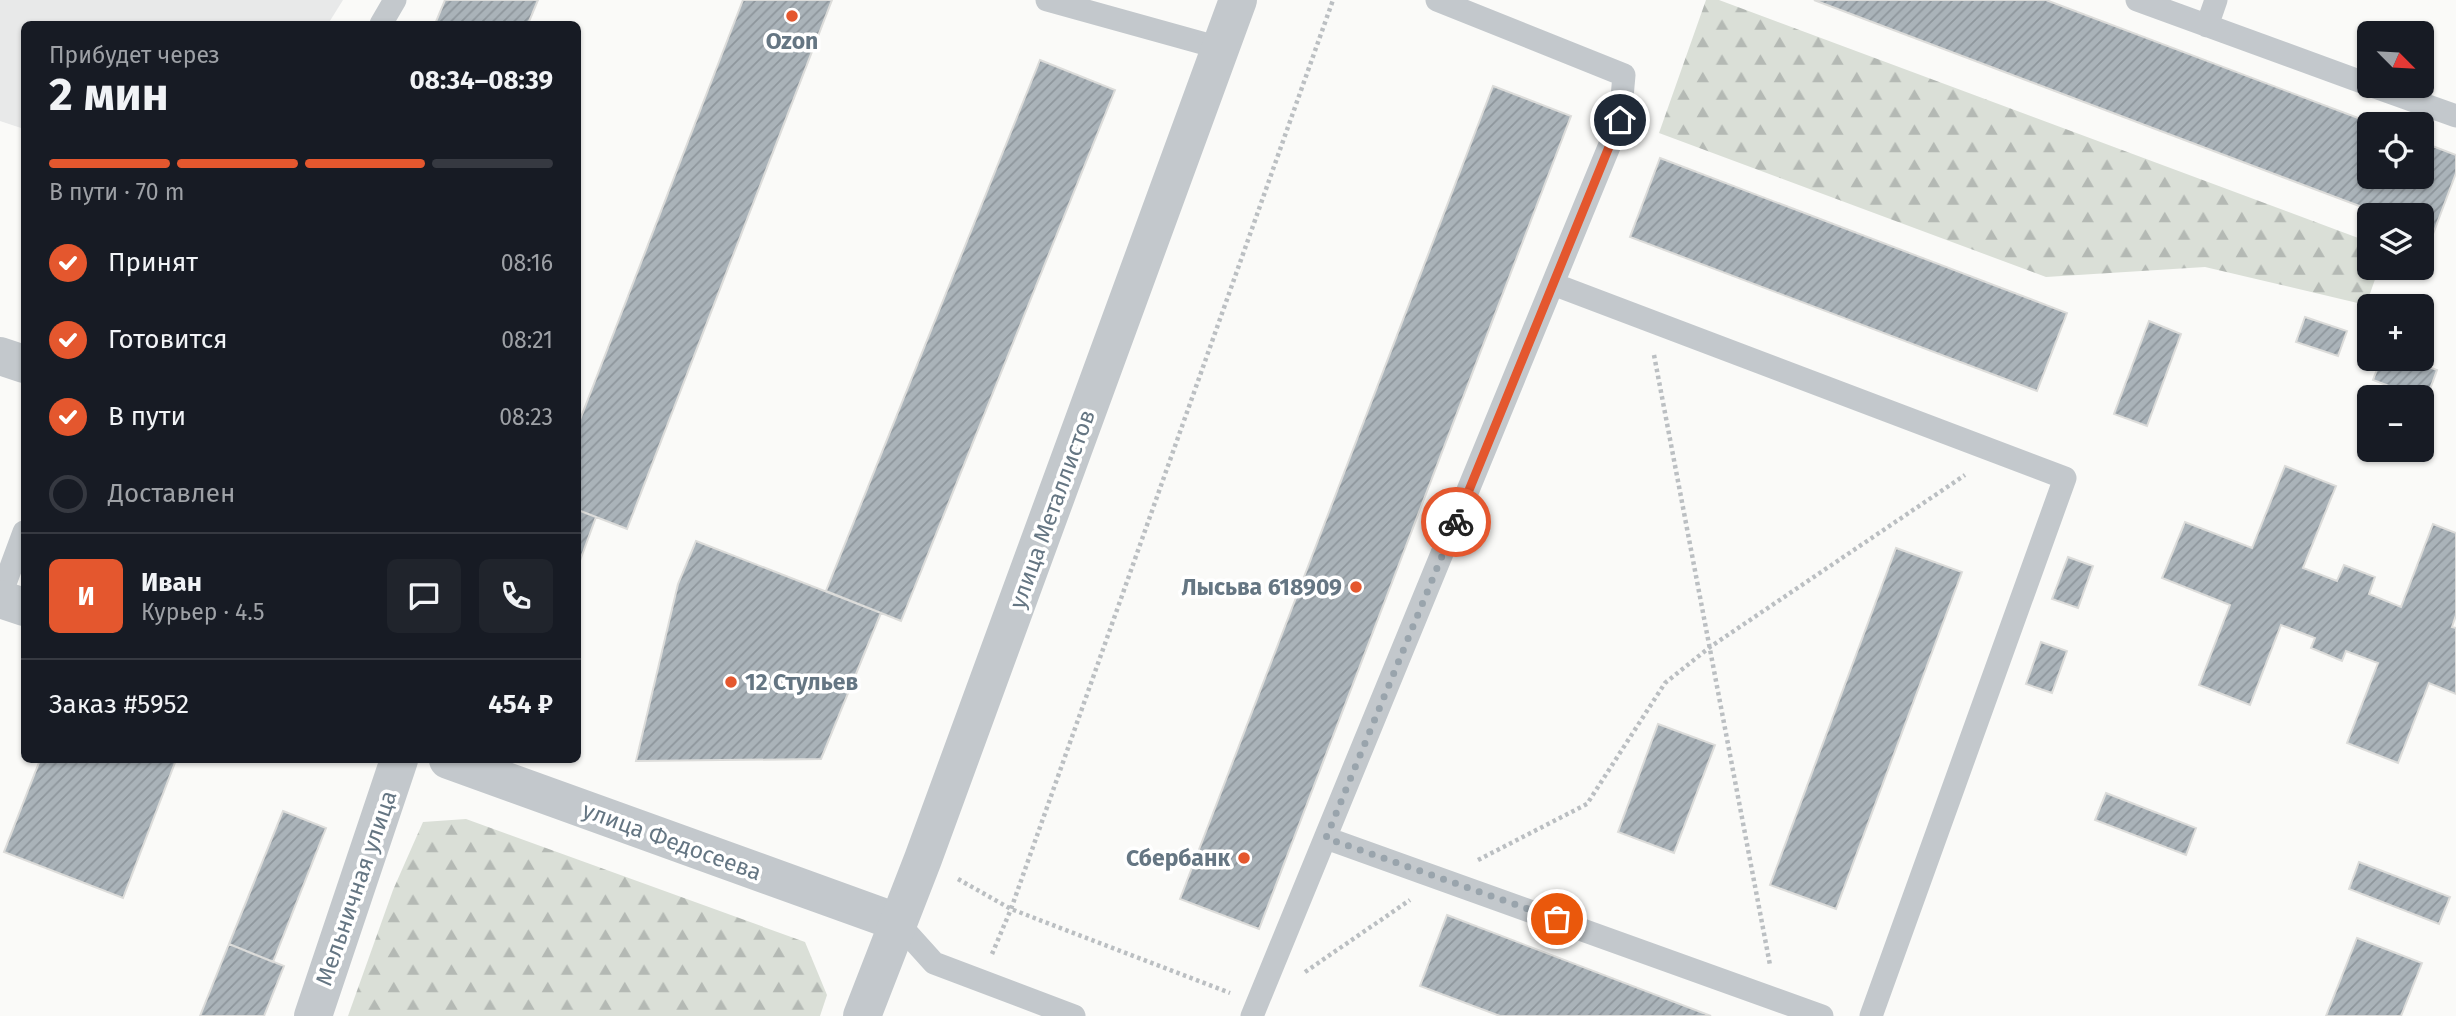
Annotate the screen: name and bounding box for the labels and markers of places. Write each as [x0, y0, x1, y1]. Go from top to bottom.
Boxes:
marker: Ozon [784, 8, 800, 24]
place label: Ozon [766, 27, 818, 55]
pin [1590, 90, 1650, 150]
place label: Лысьва 618909 [1181, 573, 1342, 601]
marker: Лысьва 618909 [1348, 579, 1364, 595]
place label: 12 Стульев [745, 668, 858, 696]
marker: 12 Стульев [723, 674, 739, 690]
place label: Сбербанк [1126, 844, 1230, 872]
marker: Сбербанк [1236, 850, 1252, 866]
pin [1527, 889, 1587, 949]

